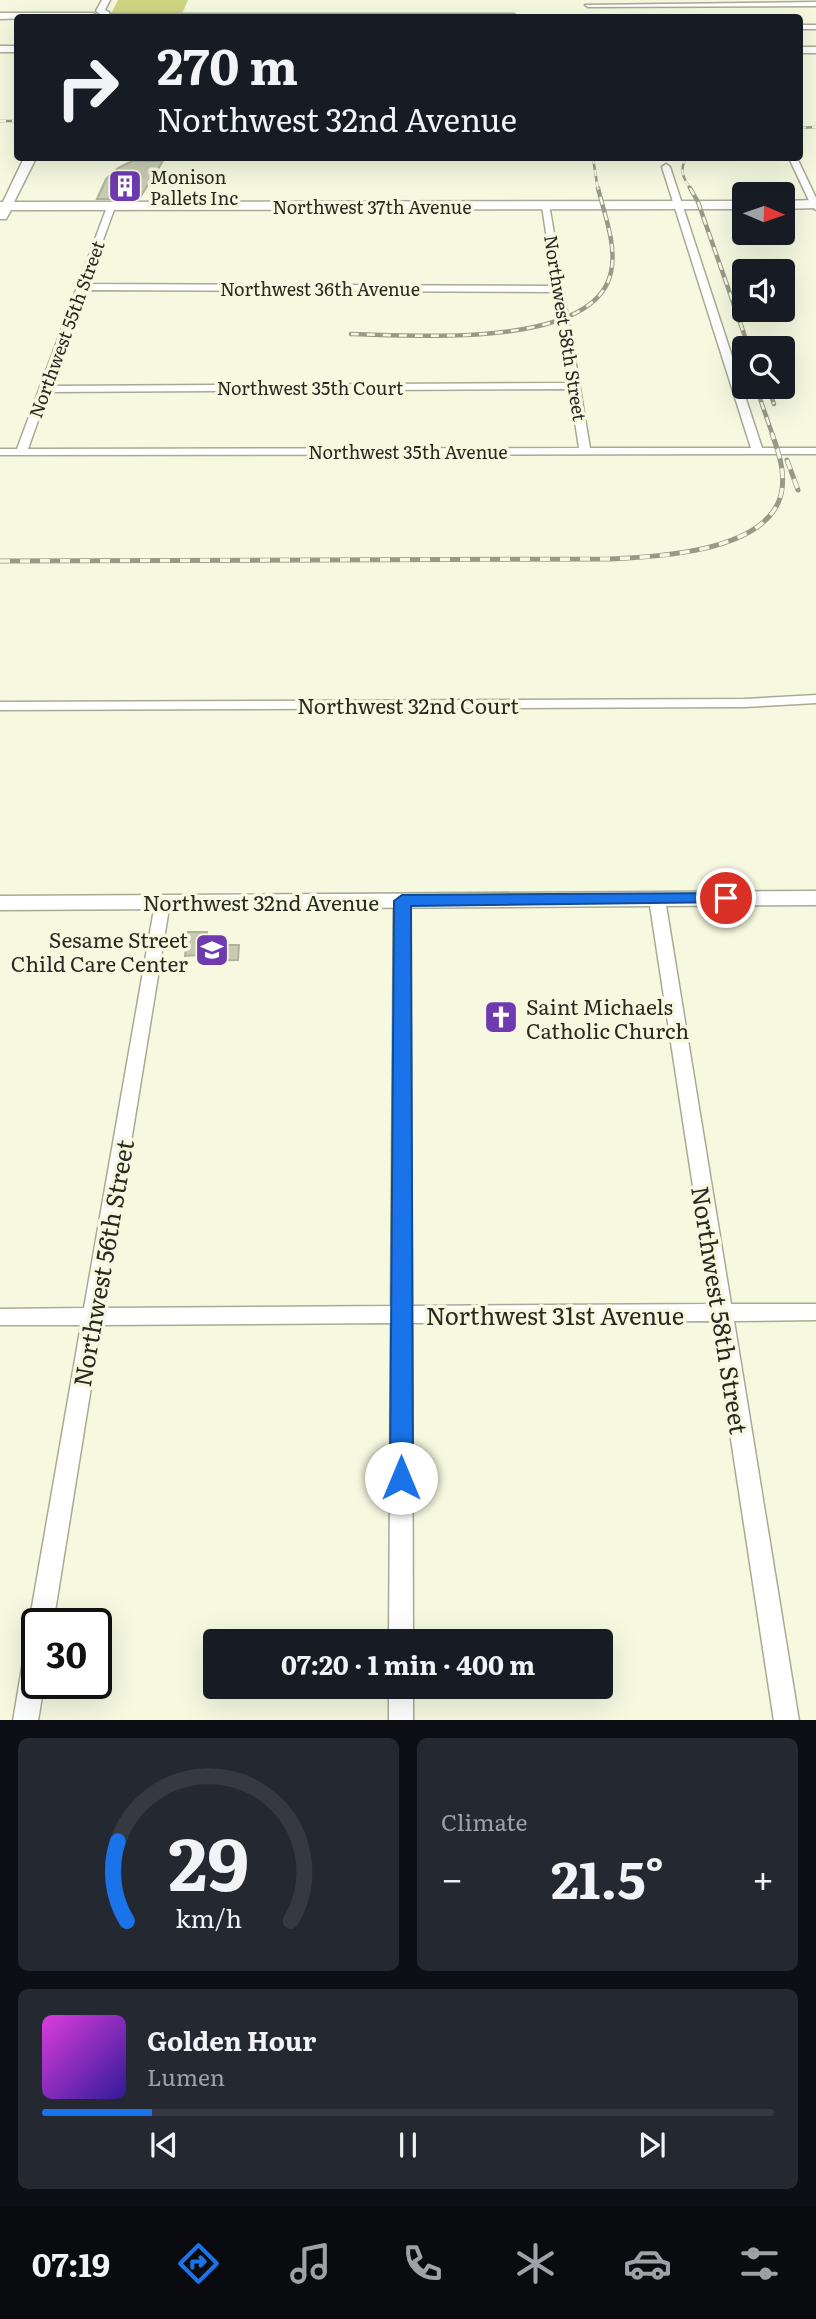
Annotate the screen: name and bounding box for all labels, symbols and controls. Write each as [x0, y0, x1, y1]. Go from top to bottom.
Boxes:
text: 270 m [157, 27, 298, 100]
icon: right [42, 42, 133, 133]
text: Northwest 32nd Avenue [157, 94, 517, 142]
place label: Monison Pallets Inc [150, 163, 238, 211]
building icon: Monison Pallets Inc [106, 167, 144, 205]
north arrow [732, 182, 794, 245]
map controls [732, 182, 795, 399]
street label: Northwest 37th Avenue [273, 193, 471, 220]
street label: Northwest 58th Street [538, 233, 594, 424]
street label: Northwest 55th Street [21, 236, 111, 422]
button: sound [732, 259, 795, 322]
street label: Northwest 36th Avenue [220, 275, 420, 302]
button: search [732, 336, 795, 399]
street label: Northwest 35th Court [217, 374, 404, 401]
street label: Northwest 35th Avenue [308, 438, 508, 465]
street label: Northwest 32nd Court [297, 689, 519, 720]
pin [696, 868, 756, 928]
icon: arrive [707, 879, 745, 917]
street label: Northwest 32nd Avenue [143, 886, 379, 917]
place label: Sesame Street Child Care Center [11, 923, 189, 978]
school or university icon: Sesame Street Child Care Center [193, 931, 231, 969]
place label: Saint Michaels Catholic Church [526, 990, 689, 1045]
church icon: Saint Michaels Catholic Church [482, 998, 520, 1036]
street label: Northwest 56th Street [63, 1136, 141, 1389]
street label: Northwest 58th Street [684, 1183, 758, 1437]
street label: Northwest 31st Avenue [426, 1297, 684, 1332]
position arrow [364, 1441, 438, 1515]
speed limit sign: 30 [21, 1608, 112, 1699]
text: 07:20 · 1 min · 400 m [281, 1644, 535, 1683]
text: Climate [441, 1804, 527, 1838]
text: 29 [168, 1805, 249, 1913]
text: 21.5° [551, 1838, 664, 1915]
text: − [441, 1848, 463, 1905]
text: + [752, 1848, 774, 1905]
text: km/h [175, 1898, 242, 1935]
text: Golden Hour [147, 2020, 316, 2059]
text: Lumen [147, 2059, 225, 2093]
icon: previous [145, 2126, 183, 2164]
icon: pause [389, 2126, 427, 2164]
icon: next [633, 2126, 671, 2164]
text: 07:19 [32, 2239, 110, 2287]
icon: directions [174, 2239, 223, 2288]
icon: music [286, 2239, 335, 2288]
icon: phone [398, 2239, 447, 2288]
icon: climate [511, 2239, 560, 2288]
icon: car [623, 2239, 672, 2288]
icon: filters [735, 2239, 784, 2288]

